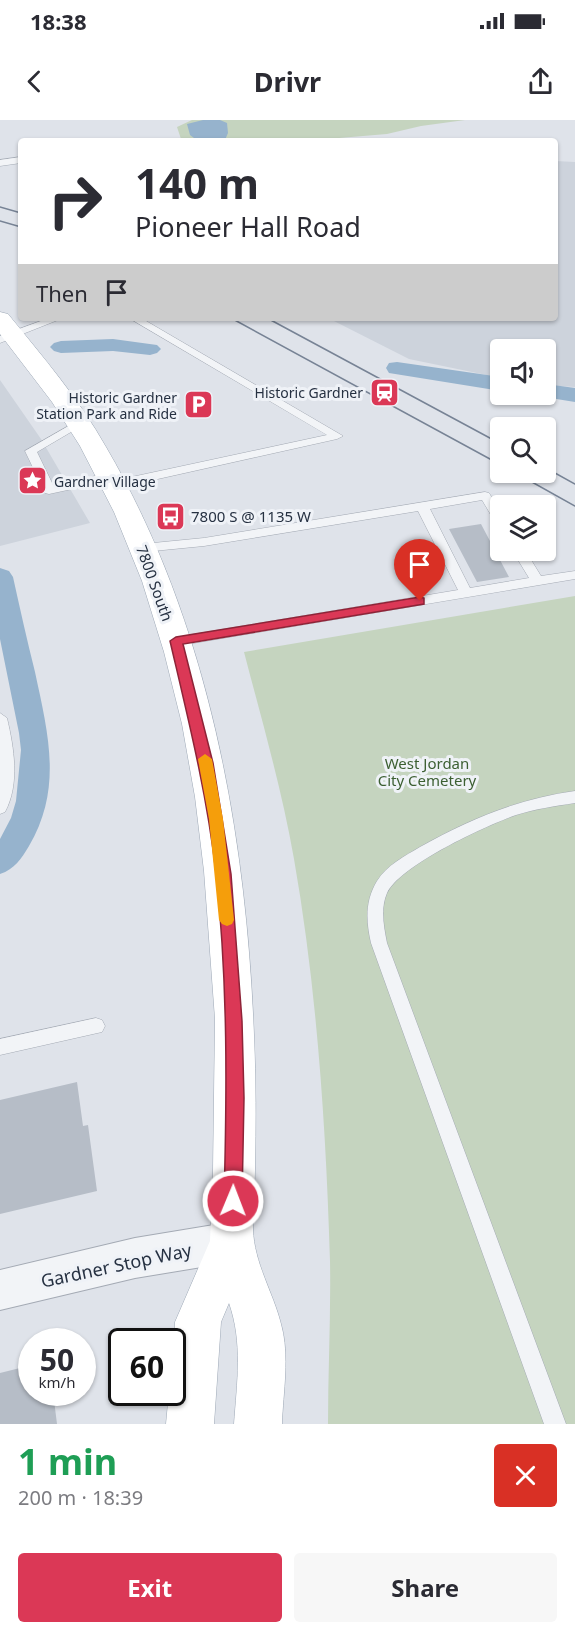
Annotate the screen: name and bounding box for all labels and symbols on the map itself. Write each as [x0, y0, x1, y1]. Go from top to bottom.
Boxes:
station icon: Historic Gardner [368, 376, 400, 408]
place label: Historic Gardner [255, 383, 363, 402]
place label: Historic Gardner Station Park and Ride [36, 388, 177, 423]
parking icon: Historic Gardner Station Park and Ride [182, 389, 214, 421]
place icon: Gardner Village [17, 465, 49, 497]
place label: Gardner Village [54, 472, 156, 491]
bus stop icon: 7800 S @ 1135 W [154, 500, 186, 532]
place label: 7800 S @ 1135 W [191, 506, 311, 526]
pin [394, 539, 445, 601]
street label: 7800 South [132, 542, 178, 624]
park label: West Jordan City Cemetery [378, 753, 477, 790]
position arrow [201, 1169, 265, 1233]
street label: Gardner Stop Way [38, 1237, 194, 1293]
speed limit sign: 60 [108, 1328, 186, 1406]

